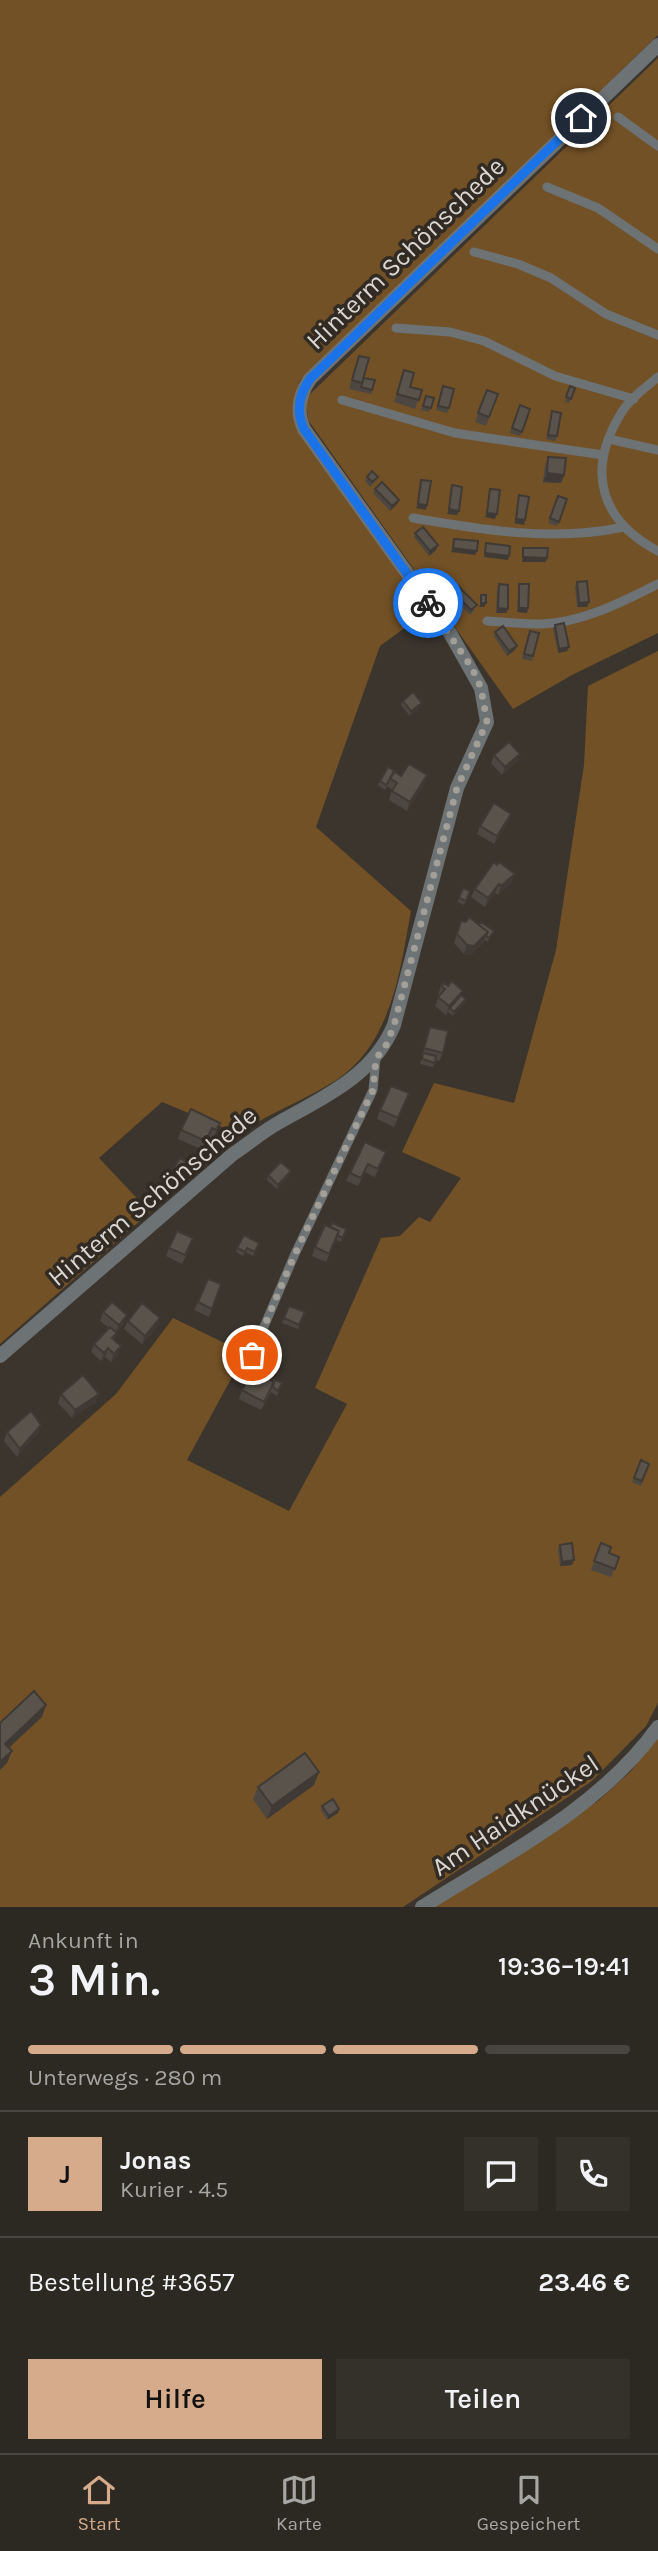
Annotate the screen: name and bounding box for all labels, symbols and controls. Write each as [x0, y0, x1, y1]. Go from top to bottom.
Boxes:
pin [551, 88, 611, 148]
icon: home [562, 99, 600, 137]
street label: Hinterm Schönschede [300, 151, 511, 356]
courier [393, 568, 463, 638]
icon: bike [409, 584, 447, 622]
street label: Hinterm Schönschede [41, 1100, 263, 1293]
pin [222, 1325, 282, 1385]
icon: bag [233, 1336, 271, 1374]
street label: Am Haidknückel [426, 1748, 605, 1883]
text: Ankunft in [28, 1927, 139, 1954]
text: 19:36–19:41 [498, 1951, 630, 1982]
text: 3 Min. [28, 1953, 160, 2007]
text: Unterwegs · 280 m [28, 2064, 222, 2091]
button: chat [464, 2137, 538, 2211]
button: phone [556, 2137, 630, 2211]
text: Jonas [120, 2145, 191, 2176]
text: J [59, 2159, 71, 2190]
text: Kurier · 4.5 [120, 2176, 228, 2203]
text: Bestellung #3657 [28, 2267, 235, 2298]
text: 23.46 € [538, 2267, 630, 2298]
button: Hilfe [28, 2359, 322, 2439]
button: Teilen [336, 2359, 630, 2439]
tab: Start [78, 2471, 121, 2535]
tab: Karte [276, 2471, 322, 2535]
tab: Gespeichert [477, 2471, 580, 2535]

